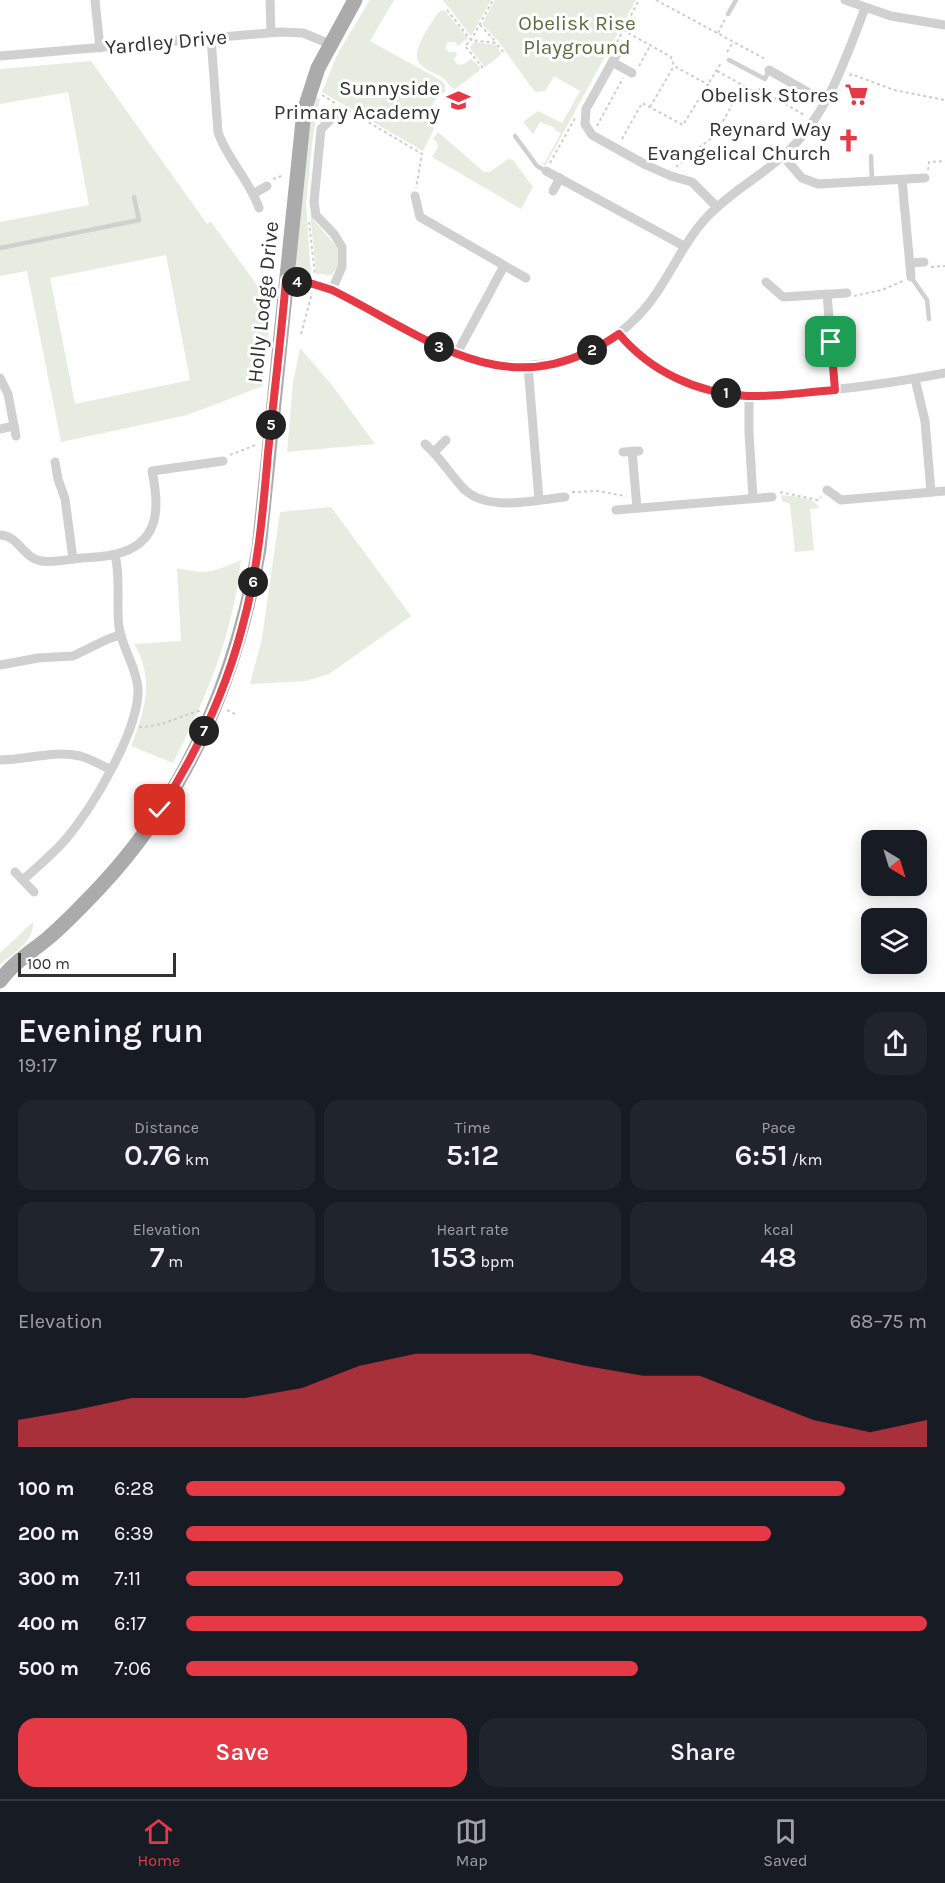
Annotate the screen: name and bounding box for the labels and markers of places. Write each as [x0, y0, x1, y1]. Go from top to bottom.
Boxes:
place label: Sunnyside Primary Academy [274, 76, 440, 124]
supermarket icon: Obelisk Stores [844, 82, 870, 108]
place label: Obelisk Stores [701, 83, 839, 107]
school or university icon: Sunnyside Primary Academy [445, 87, 471, 113]
place label: Reynard Way Evangelical Church [647, 117, 831, 165]
church icon: Reynard Way Evangelical Church [836, 128, 862, 154]
pin: 4 [282, 267, 312, 297]
pin [805, 316, 856, 367]
pin: 3 [424, 332, 454, 362]
pin: 2 [577, 335, 607, 365]
pin: 1 [711, 378, 741, 408]
pin: 5 [256, 410, 286, 440]
pin: 6 [238, 567, 268, 597]
pin: 7 [189, 716, 219, 746]
pin [134, 784, 185, 835]

